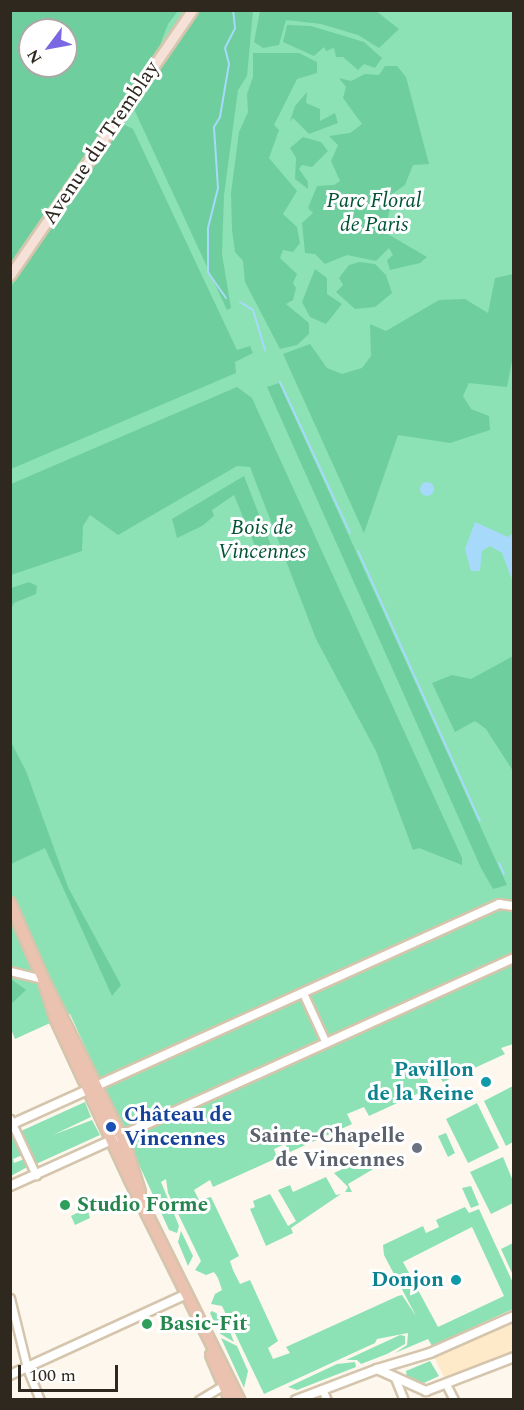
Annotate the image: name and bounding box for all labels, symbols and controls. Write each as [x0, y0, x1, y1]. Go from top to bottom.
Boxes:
north arrow [18, 18, 78, 78]
text: N [21, 45, 48, 68]
street label: Avenue du Tremblay [37, 57, 165, 229]
park label: Parc Floral de Paris [327, 188, 421, 238]
park label: Bois de Vincennes [218, 515, 306, 565]
place label: Pavillon de la Reine [367, 1057, 474, 1107]
marker: Pavillon de la Reine [479, 1075, 493, 1089]
place label: Château de Vincennes [124, 1102, 232, 1152]
marker: Château de Vincennes [102, 1118, 120, 1136]
place label: Sainte-Chapelle de Vincennes [249, 1123, 405, 1173]
marker: Sainte-Chapelle de Vincennes [410, 1141, 424, 1155]
place label: Studio Forme [77, 1192, 208, 1218]
marker: Studio Forme [58, 1198, 72, 1212]
place label: Donjon [371, 1267, 444, 1293]
marker: Donjon [449, 1273, 463, 1287]
place label: Basic-Fit [159, 1311, 247, 1337]
marker: Basic-Fit [140, 1317, 154, 1331]
scale bar [21, 1353, 122, 1391]
text: 100 m [29, 1362, 76, 1389]

